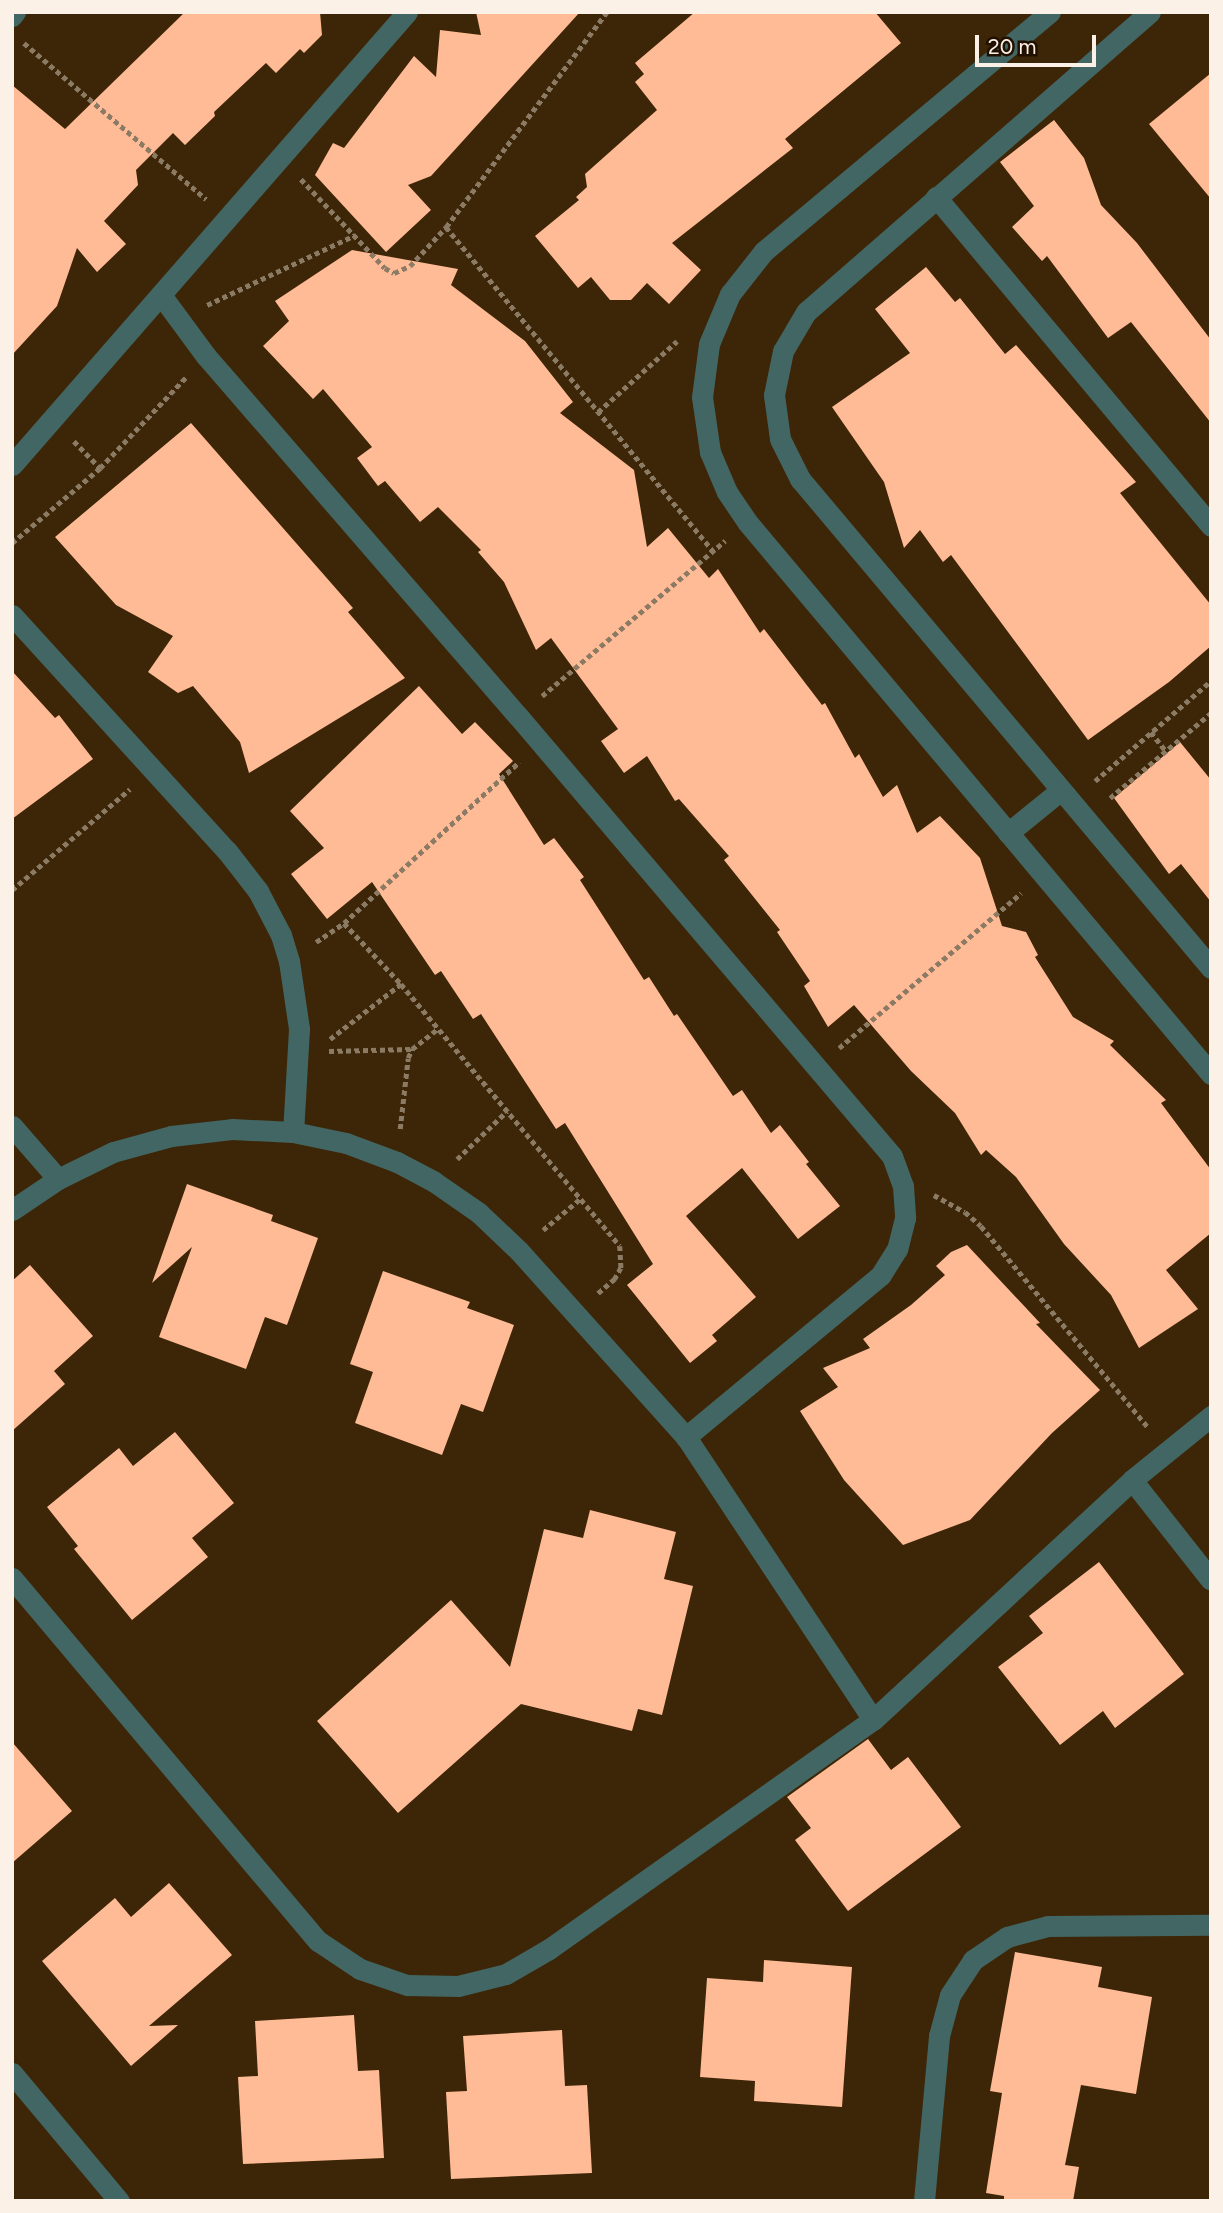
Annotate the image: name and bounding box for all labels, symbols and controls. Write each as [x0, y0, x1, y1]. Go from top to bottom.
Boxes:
scale bar [978, 21, 1099, 65]
text: 20 m [988, 34, 1036, 59]

